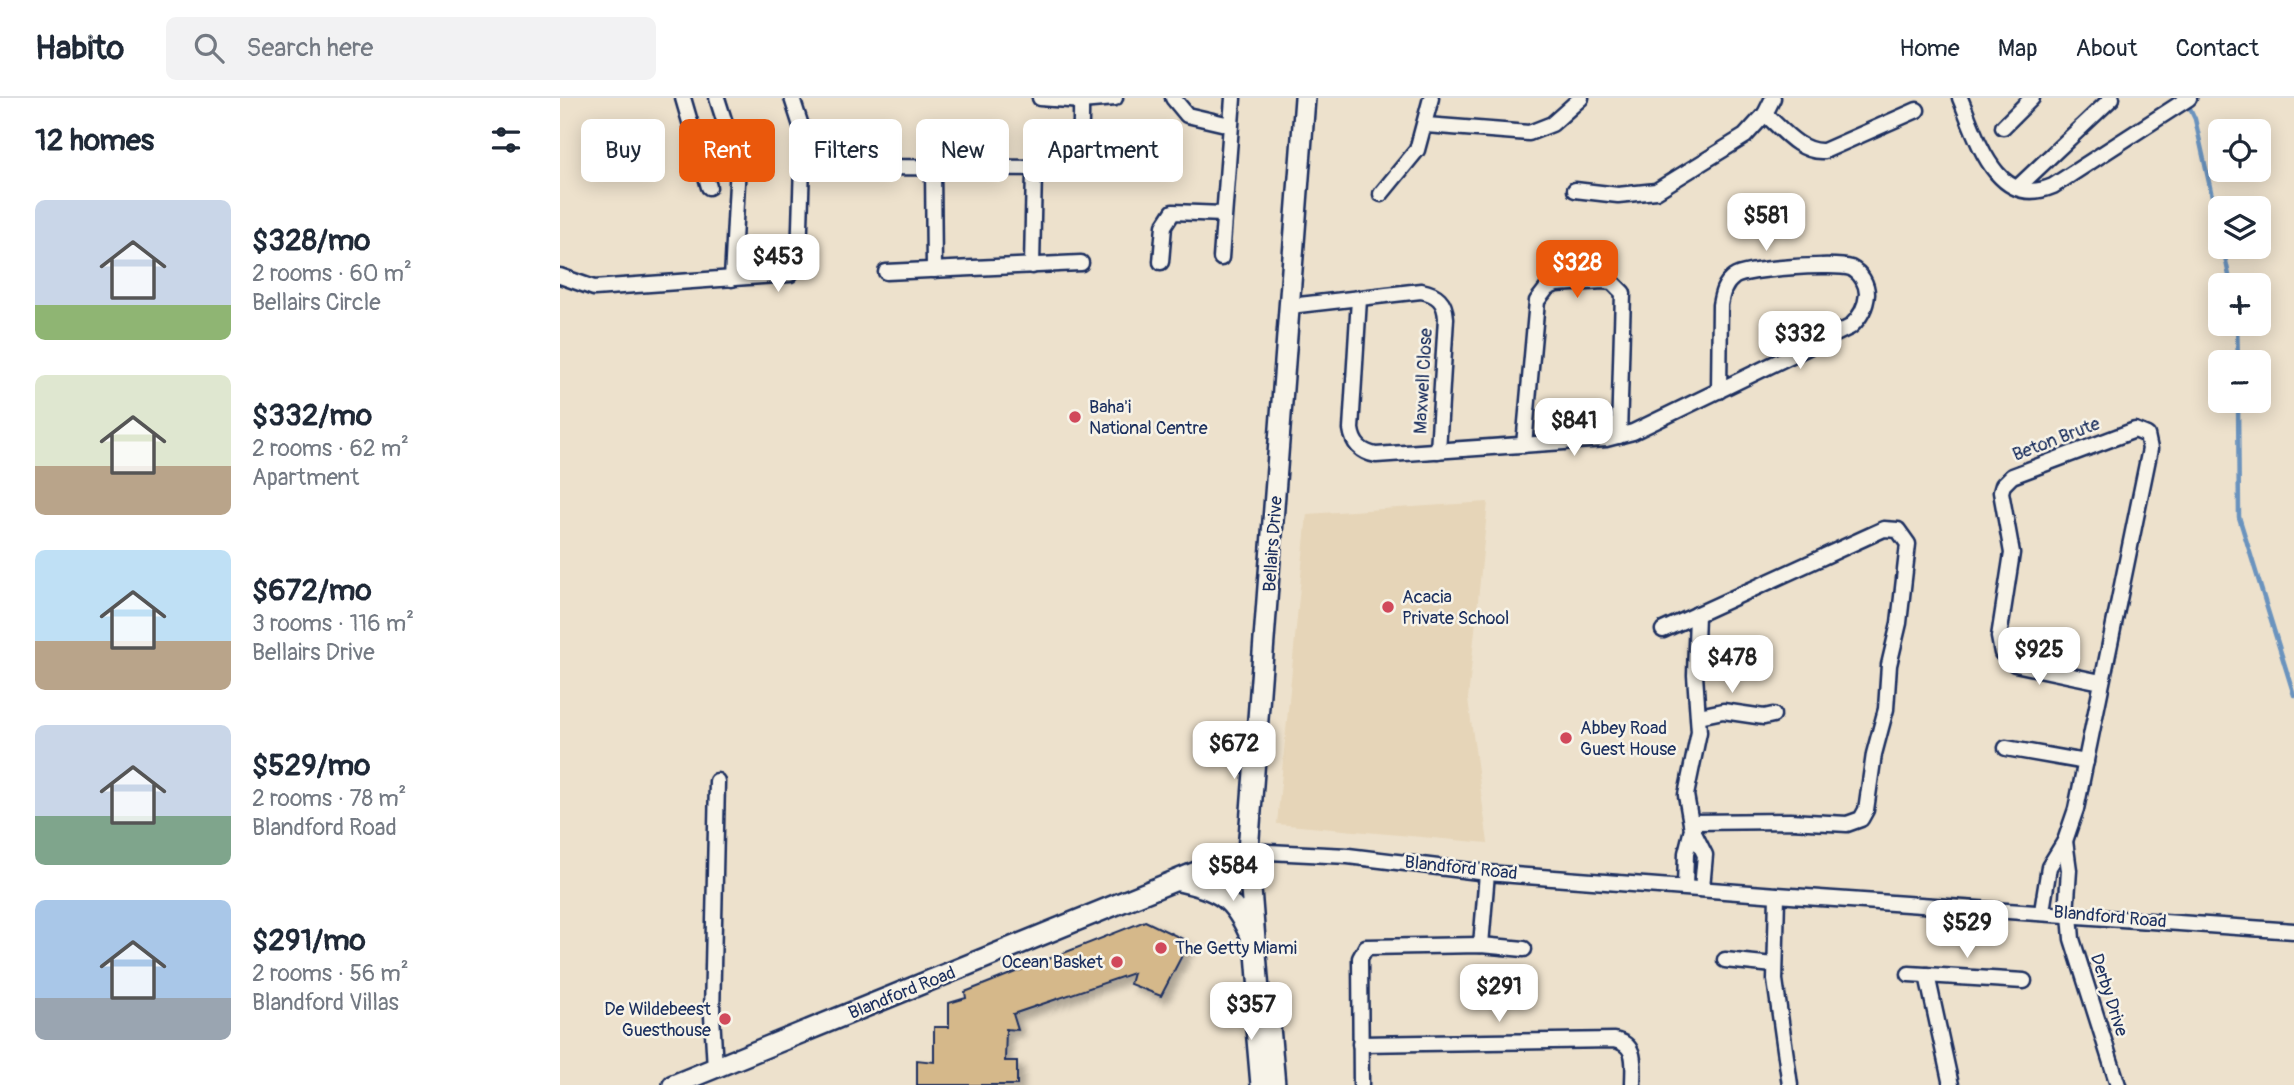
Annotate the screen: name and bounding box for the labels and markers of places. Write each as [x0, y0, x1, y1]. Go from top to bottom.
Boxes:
pin: $581 [1725, 194, 1807, 253]
pin: $453 [737, 234, 819, 294]
pin: $328 [1536, 240, 1618, 300]
pin: $332 [1759, 312, 1841, 371]
place label: Baha'i National Centre [1089, 396, 1208, 440]
pin: $841 [1533, 398, 1615, 458]
marker: Baha'i National Centre [1067, 409, 1083, 425]
place label: Acacia Private School [1402, 586, 1509, 630]
marker: Acacia Private School [1380, 599, 1396, 615]
pin: $925 [1998, 628, 2080, 687]
pin: $478 [1691, 636, 1773, 695]
place label: Abbey Road Guest House [1580, 717, 1676, 761]
pin: $672 [1193, 722, 1275, 781]
marker: Abbey Road Guest House [1558, 730, 1574, 746]
pin: $584 [1192, 844, 1274, 903]
pin: $529 [1926, 900, 2008, 960]
place label: The Getty Miami [1175, 937, 1297, 960]
marker: The Getty Miami [1153, 940, 1169, 956]
place label: Ocean Basket [1001, 951, 1104, 974]
marker: Ocean Basket [1109, 954, 1125, 970]
pin: $291 [1458, 964, 1540, 1024]
pin: $357 [1210, 982, 1292, 1042]
place label: De Wildebeest Guesthouse [604, 998, 712, 1042]
marker: De Wildebeest Guesthouse [717, 1011, 733, 1027]

